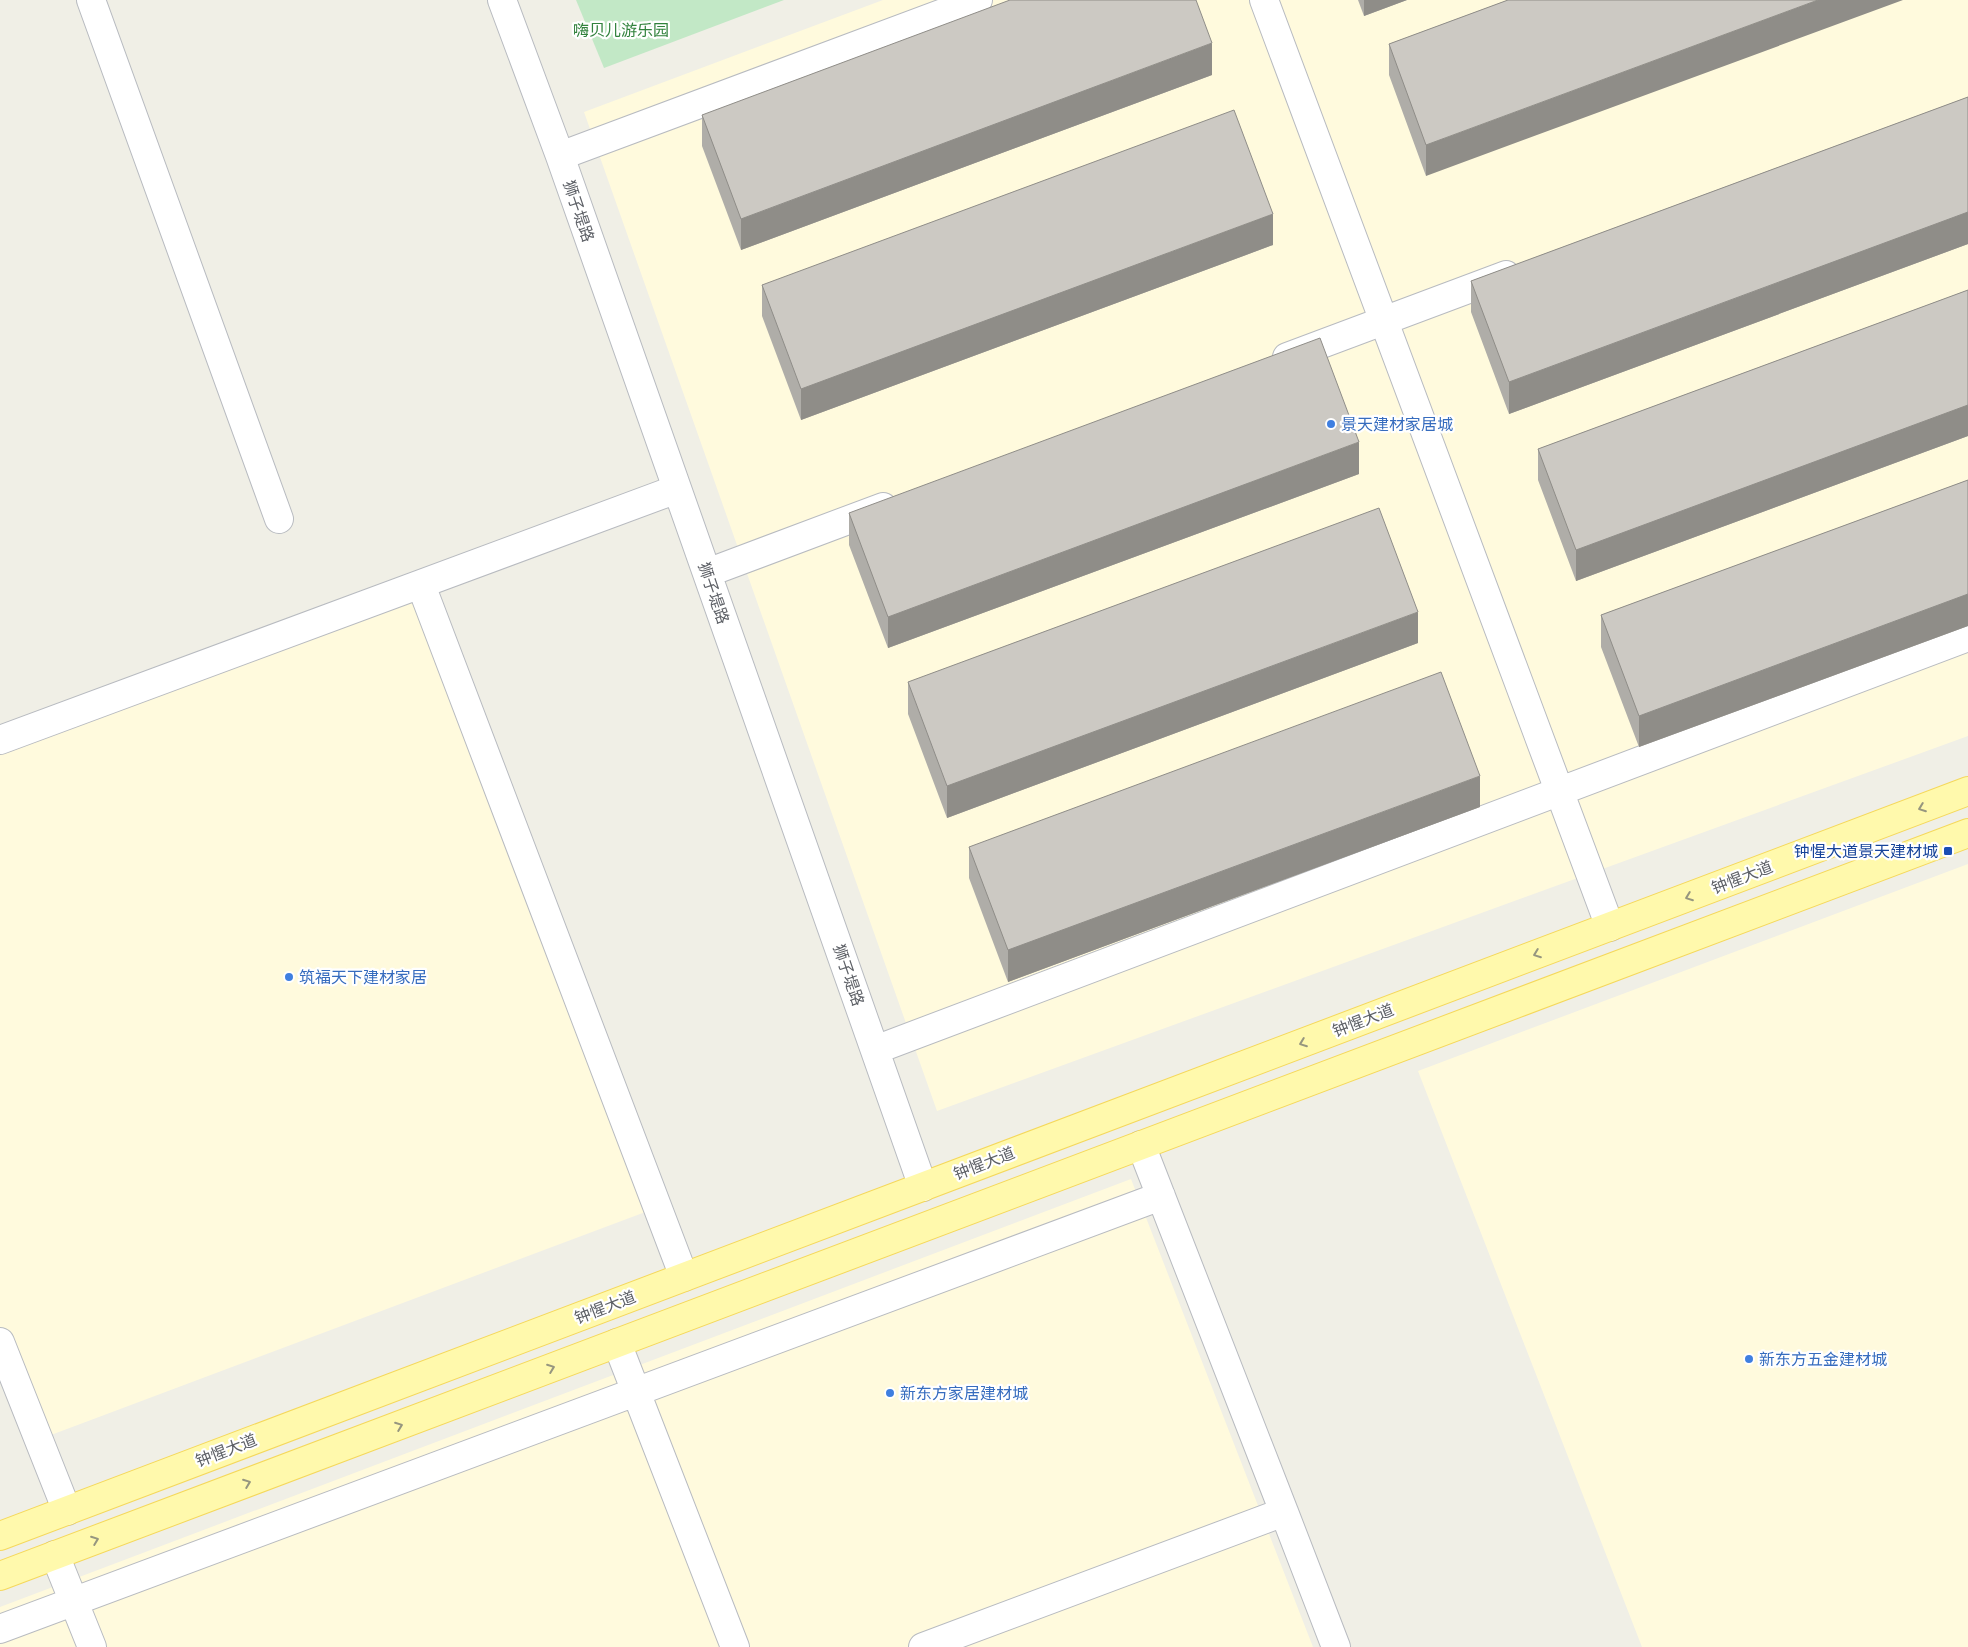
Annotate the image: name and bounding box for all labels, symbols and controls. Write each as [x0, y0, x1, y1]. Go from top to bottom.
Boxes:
park label: 嗨贝儿游乐园 [573, 21, 669, 40]
street label: 狮子堤路 [559, 178, 598, 245]
place label: 景天建材家居城 [1341, 415, 1453, 434]
marker: 景天建材家居城 [1325, 418, 1337, 430]
street label: 狮子堤路 [694, 560, 733, 627]
one-way arrow [1919, 802, 1927, 812]
place label: 钟惺大道景天建材城 [1794, 842, 1938, 861]
marker: 钟惺大道景天建材城 [1942, 845, 1954, 857]
street label: 钟惺大道 [1709, 857, 1775, 898]
one-way arrow [1685, 891, 1693, 901]
street label: 狮子堤路 [829, 942, 868, 1009]
one-way arrow [1533, 948, 1542, 958]
place label: 筑福天下建材家居 [299, 968, 427, 987]
marker: 筑福天下建材家居 [283, 971, 295, 983]
street label: 钟惺大道 [1330, 1000, 1396, 1041]
one-way arrow [1299, 1037, 1308, 1047]
street label: 钟惺大道 [951, 1143, 1017, 1184]
street label: 钟惺大道 [572, 1287, 638, 1328]
place label: 新东方五金建材城 [1759, 1350, 1887, 1369]
marker: 新东方五金建材城 [1743, 1353, 1755, 1365]
one-way arrow [546, 1364, 555, 1374]
place label: 新东方家居建材城 [900, 1384, 1028, 1403]
marker: 新东方家居建材城 [884, 1387, 896, 1399]
one-way arrow [394, 1422, 403, 1432]
street label: 钟惺大道 [193, 1430, 259, 1471]
one-way arrow [242, 1479, 251, 1489]
one-way arrow [90, 1536, 99, 1547]

